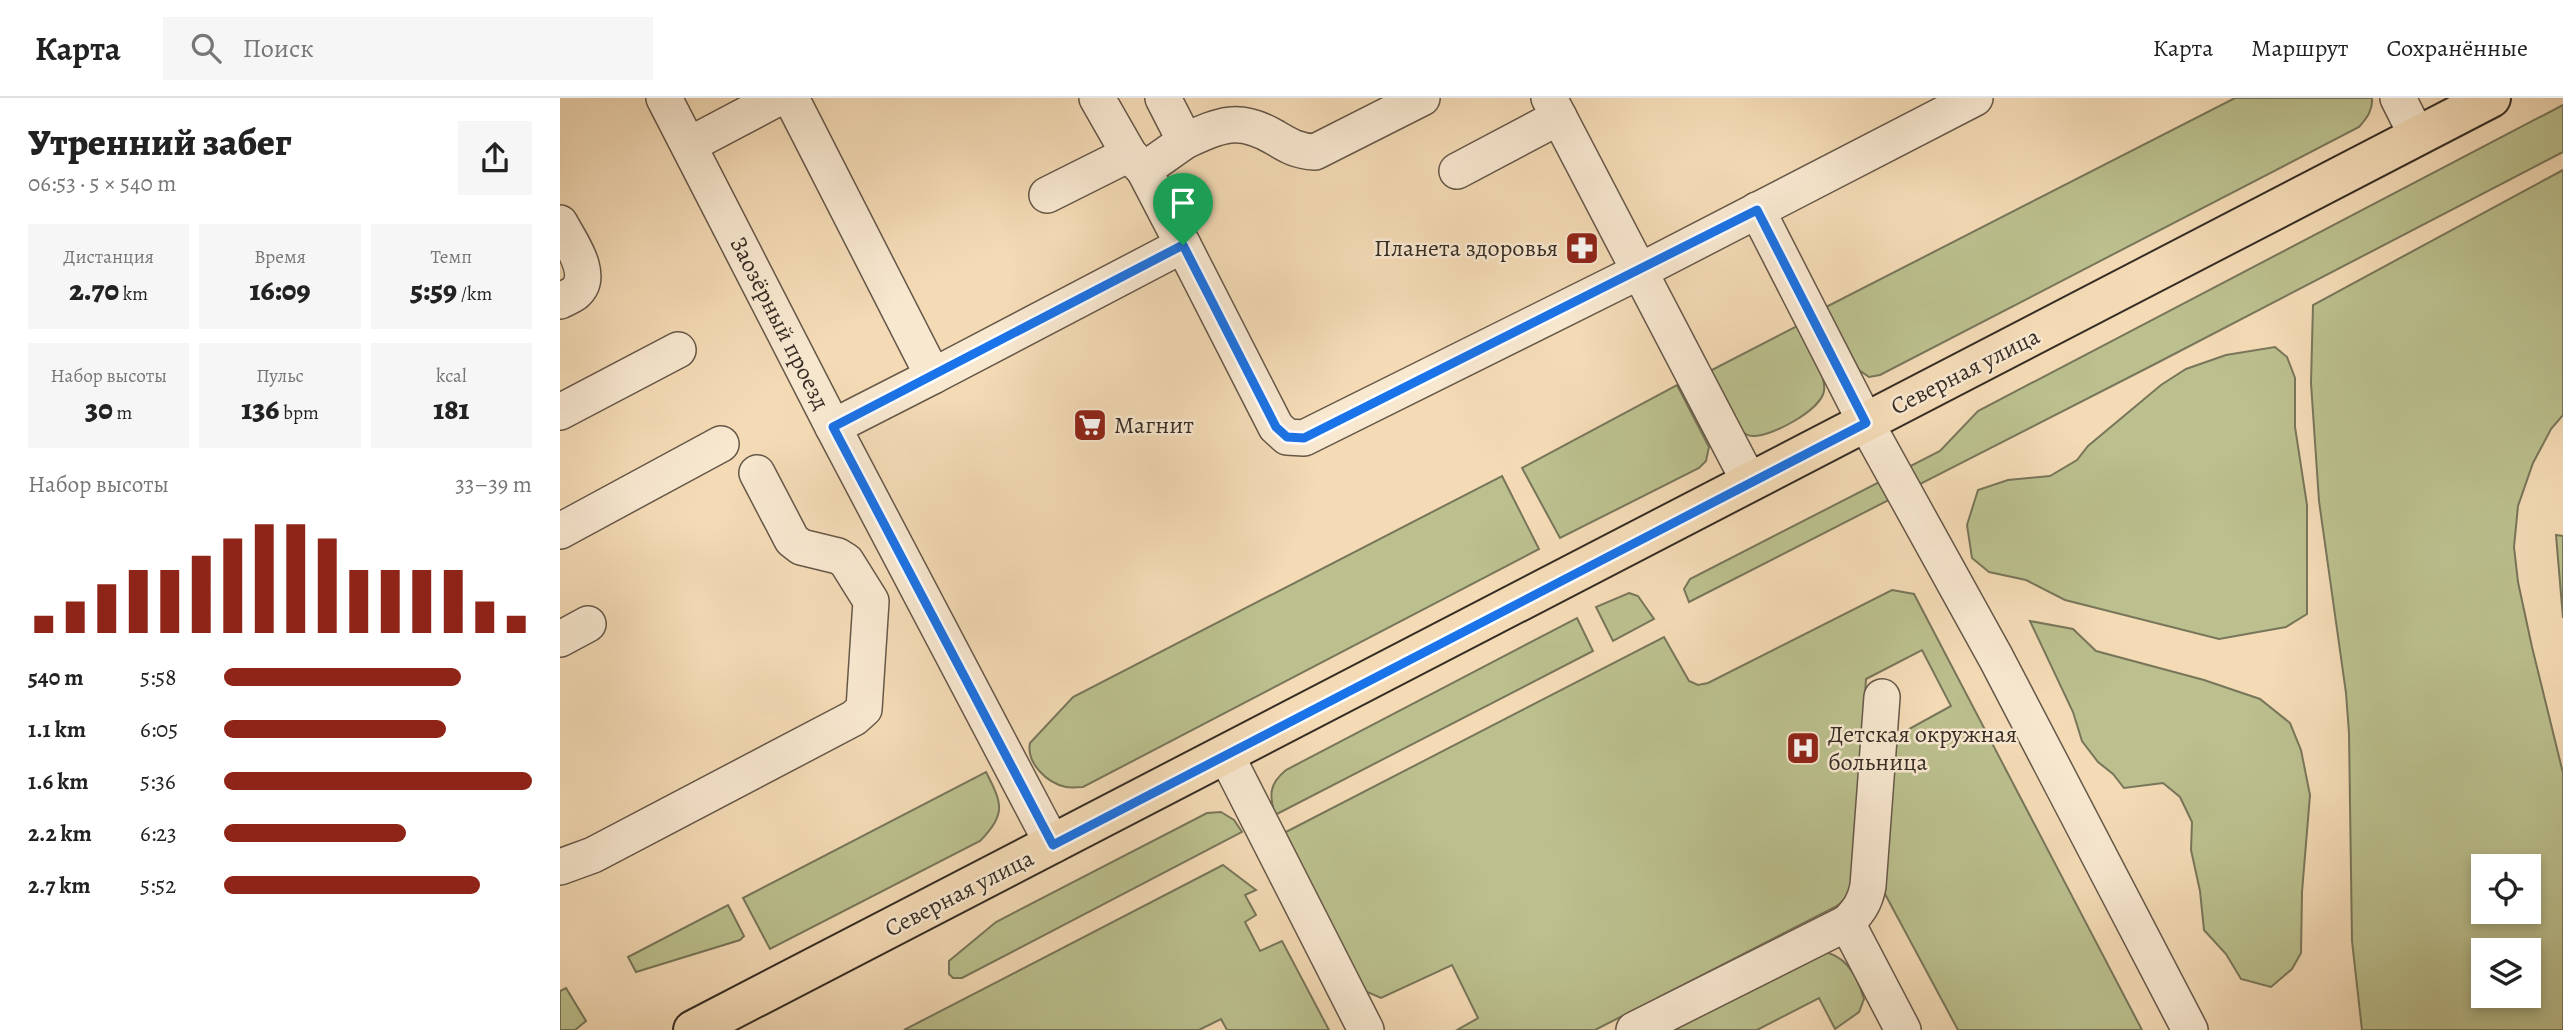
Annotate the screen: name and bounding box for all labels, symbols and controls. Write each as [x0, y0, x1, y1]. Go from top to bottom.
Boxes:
search box [163, 17, 653, 80]
text: Карта [35, 26, 121, 71]
icon: search [187, 29, 225, 67]
text: Поиск [243, 31, 314, 66]
text: Карта [2153, 32, 2213, 64]
text: Маршрут [2251, 32, 2349, 64]
text: Сохранённые [2387, 32, 2528, 64]
text: Утренний забег [28, 116, 292, 168]
button: share [458, 121, 532, 195]
text: 06:53 · 5 × 540 m [28, 168, 176, 199]
pin [1153, 173, 1213, 245]
icon: arrive [1164, 184, 1202, 222]
pharmacy icon: Планета здоровья [1563, 229, 1601, 267]
street label: Заозёрный проезд [723, 231, 837, 415]
place label: Планета здоровья [1374, 232, 1558, 264]
text: Дистанция [63, 244, 154, 270]
text: Время [254, 244, 306, 270]
text: Темп [431, 244, 472, 270]
text: 2.70 [69, 270, 119, 310]
text: 16:09 [250, 270, 310, 310]
text: 5:59 [410, 270, 457, 310]
text: km [119, 281, 148, 307]
text: /km [457, 281, 492, 307]
street label: Северная улица [1885, 320, 2045, 422]
text: Набор высоты [50, 363, 167, 389]
text: Пульс [256, 363, 304, 389]
text: kcal [436, 363, 467, 389]
text: 30 [85, 389, 113, 429]
text: 136 [241, 389, 279, 429]
text: 181 [433, 389, 469, 429]
text: m [113, 400, 132, 426]
text: bpm [279, 400, 319, 426]
supermarket icon: Магнит [1071, 406, 1109, 444]
place label: Магнит [1114, 409, 1194, 441]
text: Набор высоты [28, 469, 169, 500]
text: 33–39 m [455, 469, 532, 500]
text: 540 m [28, 662, 83, 693]
text: 5:58 [140, 662, 176, 693]
text: 1.1 km [28, 714, 86, 745]
text: 6:05 [140, 714, 178, 745]
place label: Детская окружная больница [1828, 718, 2017, 778]
hospital icon: Детская окружная больница [1784, 729, 1822, 767]
text: 1.6 km [28, 766, 88, 797]
text: 5:36 [140, 766, 176, 797]
text: 2.2 km [28, 818, 92, 849]
text: 6:23 [140, 818, 177, 849]
street label: Северная улица [879, 842, 1039, 944]
map controls [2471, 854, 2541, 1008]
button: locate [2471, 854, 2541, 924]
text: 2.7 km [28, 870, 90, 901]
text: 5:52 [140, 870, 176, 901]
button: layers [2471, 938, 2541, 1008]

